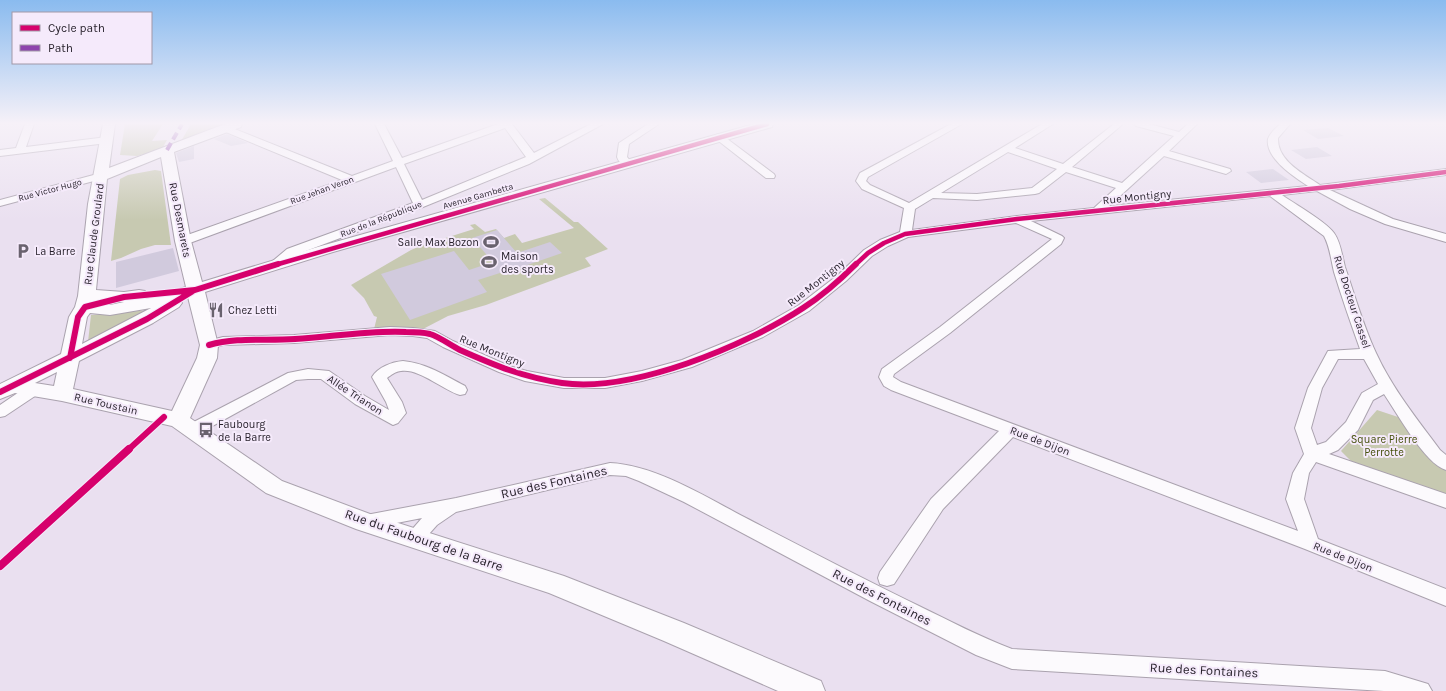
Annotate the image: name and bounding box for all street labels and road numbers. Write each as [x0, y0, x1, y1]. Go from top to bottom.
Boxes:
street label: Rue Jehan Veron [289, 174, 355, 206]
street label: Rue Victor Hugo [17, 177, 83, 203]
street label: Rue Desmarets [166, 181, 194, 259]
street label: Avenue Gambetta [442, 181, 514, 211]
street label: Rue Claude Groulard [81, 182, 107, 286]
street label: Rue Montigny [1102, 187, 1172, 207]
street label: Rue de la République [339, 199, 424, 240]
street label: Rue Docteur Cassel [1331, 254, 1373, 350]
street label: Rue Montigny [785, 257, 847, 309]
street label: Rue Montigny [458, 332, 526, 370]
street label: Allée Trianon [325, 372, 385, 418]
street label: Rue Toustain [73, 390, 139, 418]
street label: Rue de Dijon [1008, 424, 1072, 458]
street label: Rue des Fontaines [499, 462, 609, 502]
street label: Rue du Faubourg de la Barre [343, 506, 505, 574]
street label: Rue de Dijon [1311, 539, 1375, 575]
street label: Rue des Fontaines [830, 566, 934, 628]
street label: Rue des Fontaines [1149, 660, 1259, 680]

